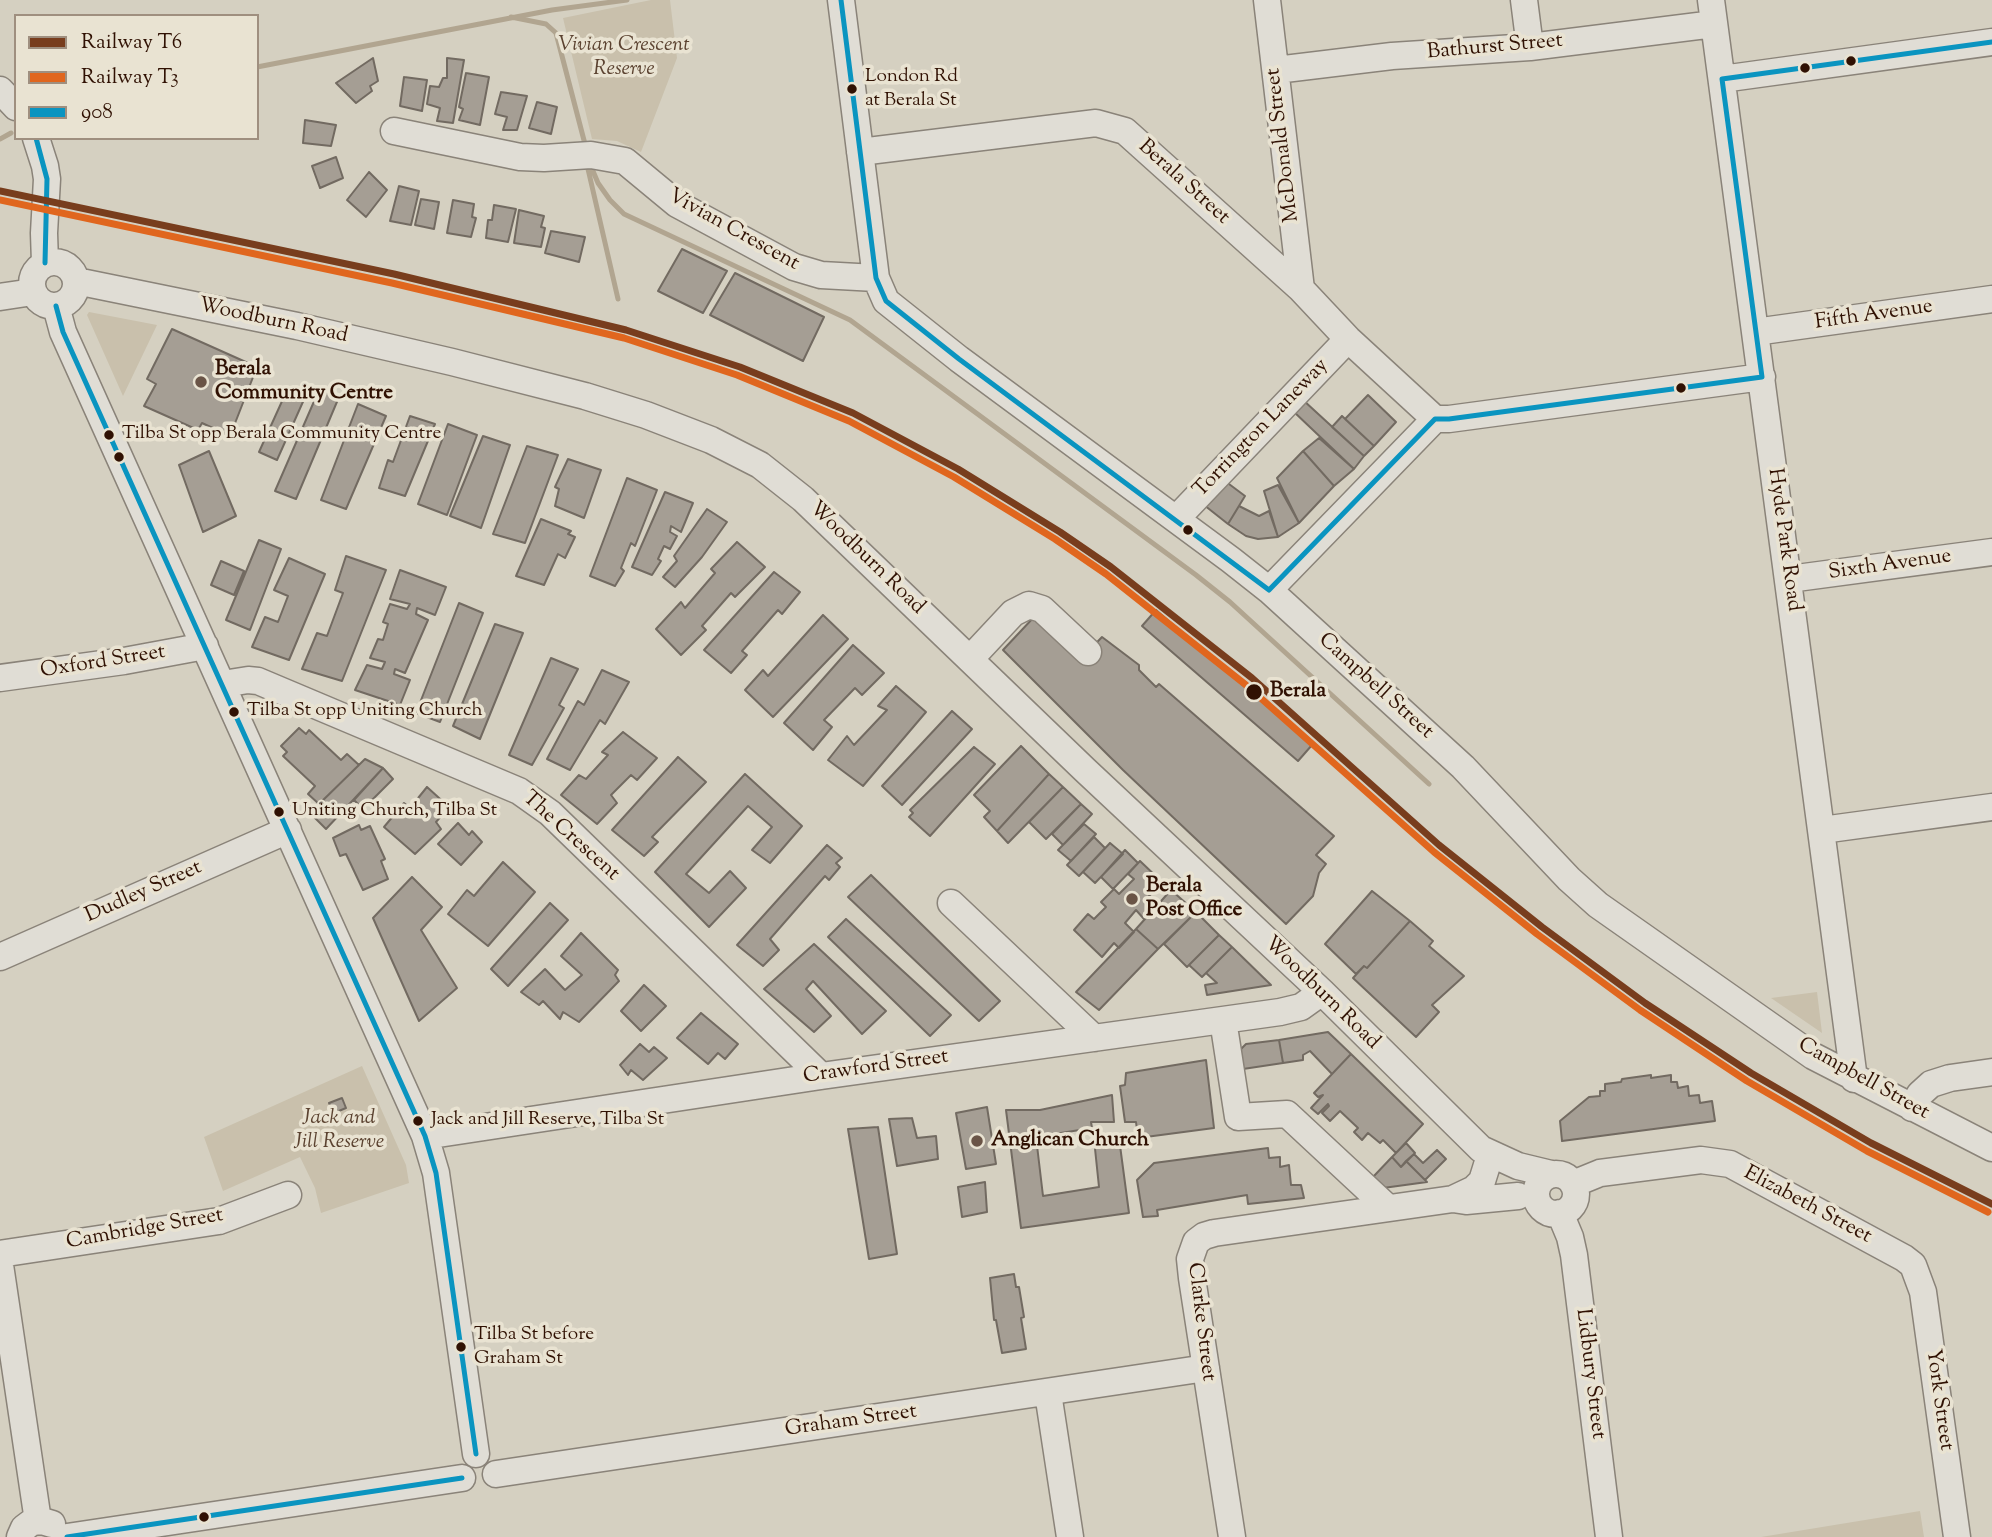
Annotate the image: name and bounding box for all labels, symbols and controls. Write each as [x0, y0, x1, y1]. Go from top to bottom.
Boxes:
legend [14, 14, 259, 140]
text: Railway T6 [81, 28, 182, 58]
street label: Bathurst Street [1426, 30, 1564, 66]
park label: Vivian Crescent Reserve [558, 33, 690, 83]
unlabelled marker [1844, 54, 1858, 68]
unlabelled marker [1798, 61, 1812, 75]
text: Railway T3 [81, 63, 179, 93]
place label: London Rd at Berala St [865, 67, 958, 111]
street label: McDonald Street [1262, 67, 1306, 223]
marker: London Rd at Berala St [845, 82, 859, 96]
text: 908 [81, 98, 113, 128]
street label: Berala Street [1132, 135, 1234, 231]
street label: Vivian Crescent [663, 185, 803, 277]
street label: Woodburn Road [196, 294, 350, 350]
street label: Fifth Avenue [1813, 295, 1935, 337]
street label: Torrington Laneway [1189, 354, 1335, 504]
place label: Berala Community Centre [215, 357, 393, 407]
marker: Berala Community Centre [193, 374, 209, 390]
unlabelled marker [1674, 381, 1688, 395]
place label: Tilba St opp Berala Community Centre [122, 424, 441, 446]
marker: Tilba St opp Berala Community Centre [102, 428, 116, 442]
unlabelled marker [112, 450, 126, 464]
street label: Hyde Park Road [1760, 467, 1806, 613]
street label: Woodburn Road [803, 497, 929, 621]
unlabelled marker [1181, 523, 1195, 537]
street label: Sixth Avenue [1827, 545, 1953, 587]
street label: Campbell Street [1312, 629, 1438, 745]
street label: Oxford Street [39, 641, 167, 685]
place label: Berala [1270, 679, 1326, 705]
marker: Berala [1244, 682, 1264, 702]
place label: Tilba St opp Uniting Church [247, 701, 483, 723]
marker: Tilba St opp Uniting Church [227, 705, 241, 719]
street label: The Crescent [516, 787, 624, 887]
place label: Uniting Church, Tilba St [292, 801, 497, 823]
marker: Uniting Church, Tilba St [272, 805, 286, 819]
street label: Dudley Street [82, 856, 206, 930]
place label: Berala Post Office [1146, 874, 1242, 924]
marker: Berala Post Office [1124, 891, 1140, 907]
street label: Woodburn Road [1258, 932, 1384, 1056]
street label: Campbell Street [1793, 1033, 1933, 1127]
street label: Crawford Street [802, 1045, 950, 1091]
park label: Jack and Jill Reserve [294, 1106, 384, 1156]
place label: Jack and Jill Reserve, Tilba St [431, 1110, 664, 1132]
marker: Jack and Jill Reserve, Tilba St [411, 1114, 425, 1128]
place label: Anglican Church [991, 1128, 1149, 1154]
marker: Anglican Church [969, 1133, 985, 1149]
street label: Elizabeth Street [1739, 1162, 1875, 1250]
street label: Cambridge Street [65, 1204, 225, 1256]
street label: Clarke Street [1180, 1261, 1220, 1383]
street label: Lidbury Street [1569, 1307, 1609, 1441]
place label: Tilba St before Graham St [474, 1325, 594, 1369]
marker: Tilba St before Graham St [454, 1340, 468, 1354]
street label: York Street [1918, 1348, 1958, 1452]
street label: Graham Street [783, 1400, 919, 1444]
unlabelled marker [197, 1510, 211, 1524]

